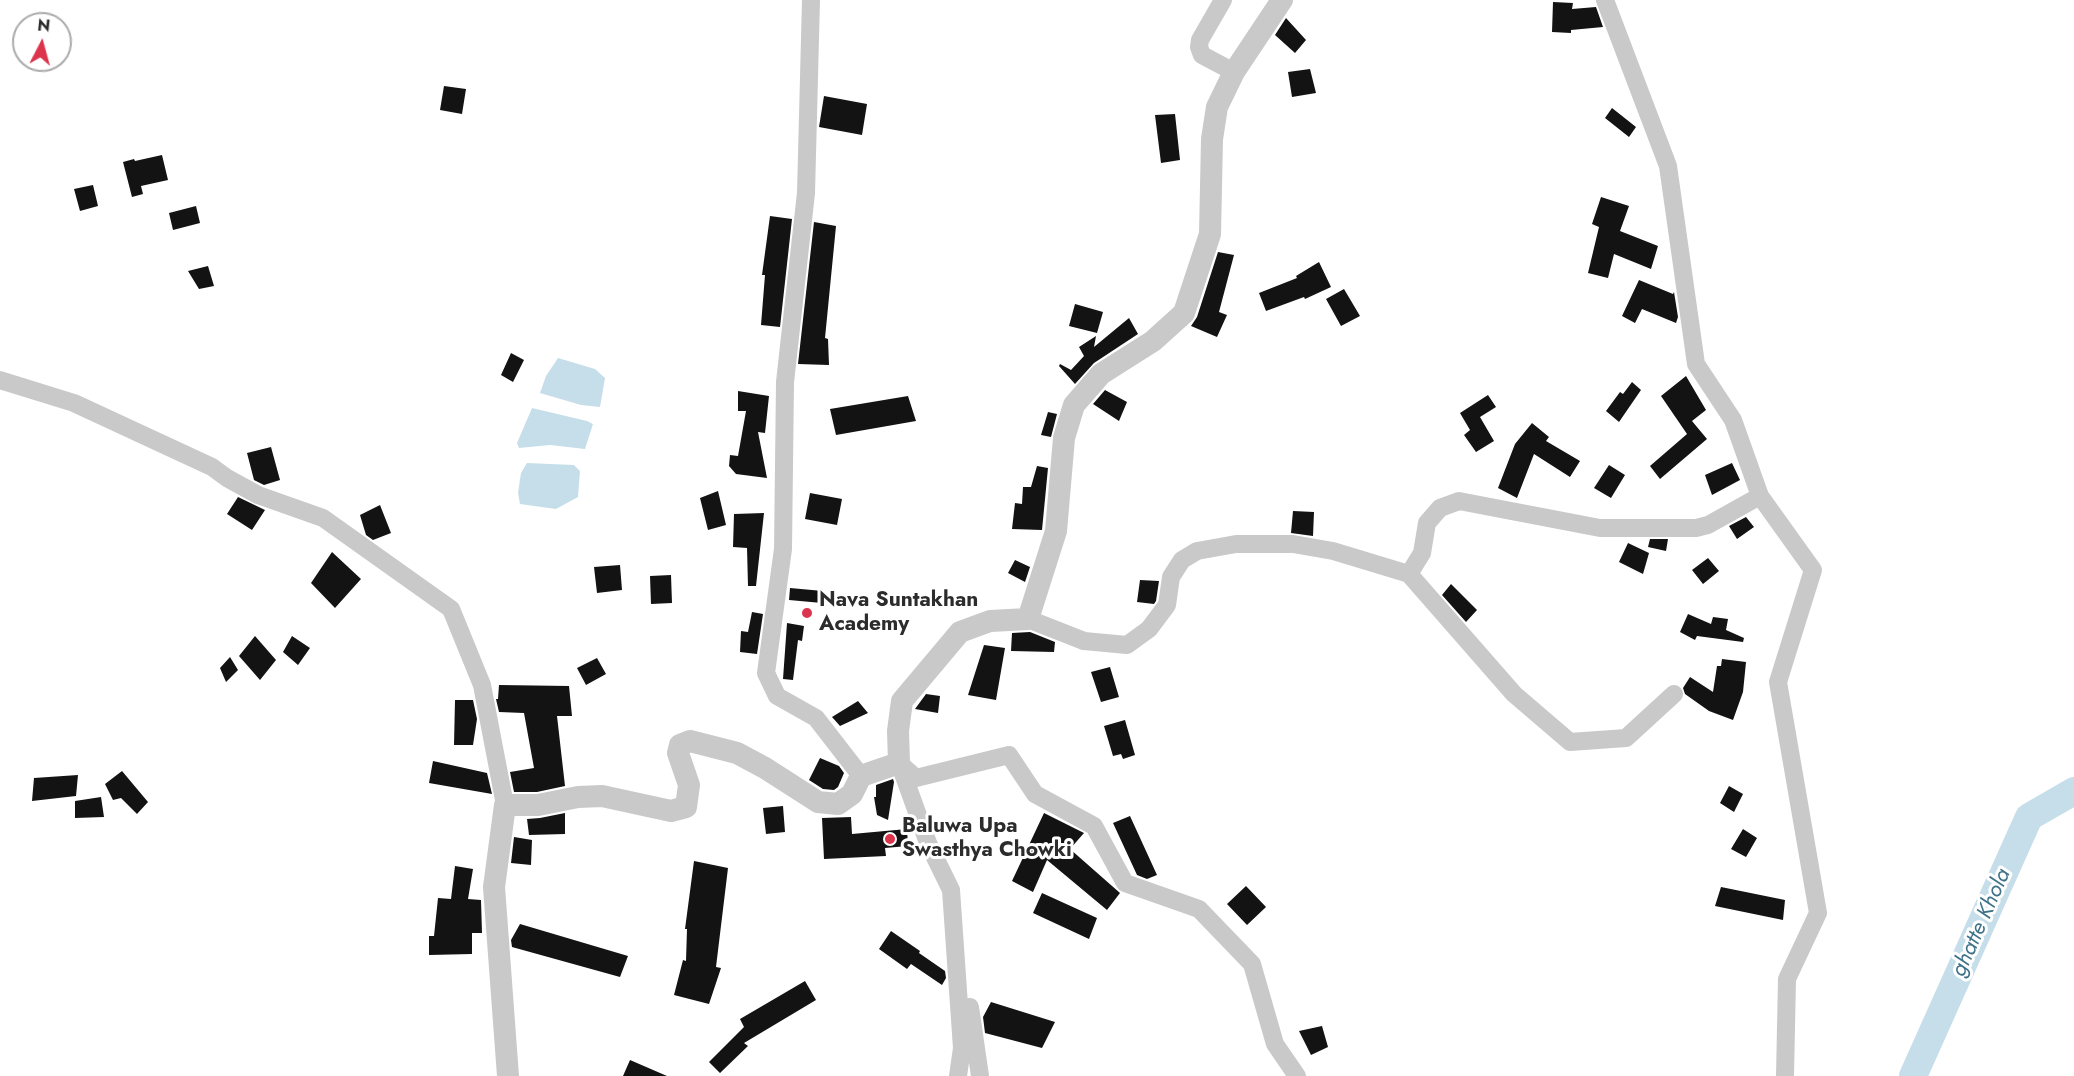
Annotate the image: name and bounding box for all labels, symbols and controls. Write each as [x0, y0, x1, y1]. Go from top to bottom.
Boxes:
north arrow [12, 12, 72, 72]
text: N [36, 13, 51, 38]
place label: Nava Suntakhan Academy [819, 588, 978, 638]
marker: Nava Suntakhan Academy [800, 606, 814, 620]
place label: Baluwa Upa Swasthya Chowki [902, 814, 1072, 864]
marker: Baluwa Upa Swasthya Chowki [883, 832, 897, 846]
water label: ghatte Khola [1946, 865, 2018, 981]

